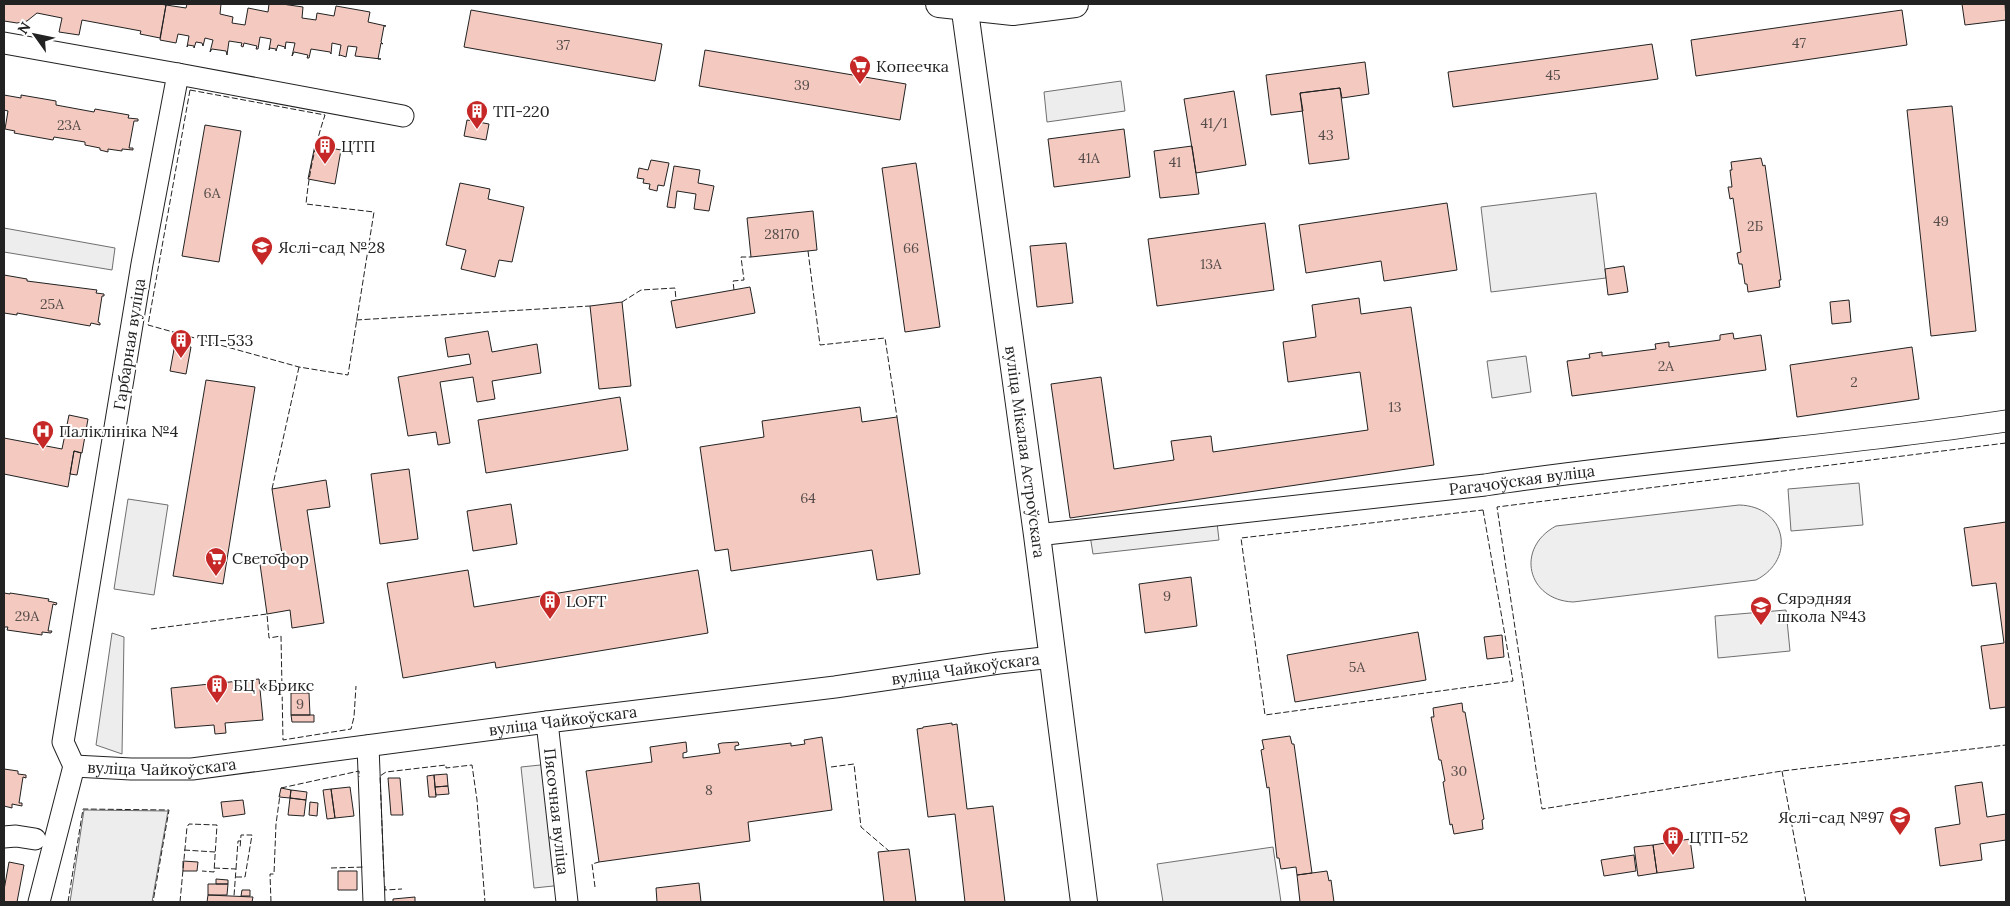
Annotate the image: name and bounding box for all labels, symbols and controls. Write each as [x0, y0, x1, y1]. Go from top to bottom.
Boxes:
north arrow [10, 10, 60, 60]
text: N [14, 18, 35, 37]
house number: 47 [1792, 34, 1807, 52]
house number: 37 [556, 36, 571, 54]
supermarket icon: Копеечка [848, 54, 872, 85]
place label: Копеечка [876, 56, 949, 76]
house number: 45 [1545, 66, 1561, 84]
house number: 39 [794, 76, 810, 94]
building icon: ТП-220 [465, 99, 489, 130]
place label: ТП-220 [493, 101, 550, 121]
house number: 41/1 [1200, 114, 1228, 132]
house number: 23А [57, 116, 81, 134]
house number: 43 [1318, 126, 1334, 144]
building icon: ЦТП [313, 134, 337, 165]
place label: ЦТП [341, 136, 375, 156]
house number: 41А [1078, 149, 1100, 167]
house number: 41 [1169, 153, 1181, 171]
house number: 6А [204, 184, 221, 202]
house number: 49 [1933, 212, 1949, 230]
house number: 2Б [1747, 217, 1763, 235]
house number: 28170 [764, 225, 800, 243]
school or university icon: Яслі-сад №28 [250, 235, 274, 266]
place label: Яслі-сад №28 [278, 237, 385, 257]
house number: 66 [903, 239, 919, 257]
house number: 13А [1200, 255, 1222, 273]
street label: Гарбарная вуліца [109, 277, 149, 411]
house number: 25А [40, 295, 64, 313]
building icon: ТП-533 [169, 328, 193, 359]
place label: ТП-533 [197, 330, 254, 350]
street label: вуліца Мікалая Астроўскага [1001, 344, 1050, 559]
house number: 2А [1658, 357, 1674, 375]
house number: 2 [1850, 373, 1858, 391]
house number: 13 [1389, 398, 1402, 416]
hospital icon: Паліклініка №4 [31, 419, 55, 450]
place label: Паліклініка №4 [59, 421, 179, 441]
street label: Рагачоўская вуліца [1448, 460, 1596, 499]
house number: 64 [800, 489, 816, 507]
supermarket icon: Светофор [204, 546, 228, 577]
place label: Светофор [232, 548, 309, 568]
house number: 9 [1163, 587, 1171, 605]
place label: Сярэдняя школа №43 [1777, 588, 1866, 626]
building icon: LOFT [538, 589, 562, 620]
place label: LOFT [566, 591, 607, 611]
school or university icon: Сярэдняя школа №43 [1749, 595, 1773, 626]
house number: 29А [15, 607, 39, 625]
street label: вуліца Чайкоўскага [890, 648, 1041, 689]
house number: 5А [1349, 658, 1365, 676]
building icon: БЦ «Брикс [205, 673, 229, 704]
place label: БЦ «Брикс [233, 675, 314, 695]
house number: 9 [296, 695, 304, 713]
street label: вуліца Чайкоўскага [487, 701, 638, 740]
street label: Пясочная вуліца [540, 747, 574, 876]
street label: вуліца Чайкоўскага [87, 753, 238, 779]
house number: 30 [1451, 762, 1467, 780]
house number: 8 [705, 781, 713, 799]
school or university icon: Яслі-сад №97 [1888, 805, 1912, 836]
place label: Яслі-сад №97 [1778, 807, 1885, 827]
building icon: ЦТП-52 [1661, 825, 1685, 856]
place label: ЦТП-52 [1689, 827, 1748, 847]

